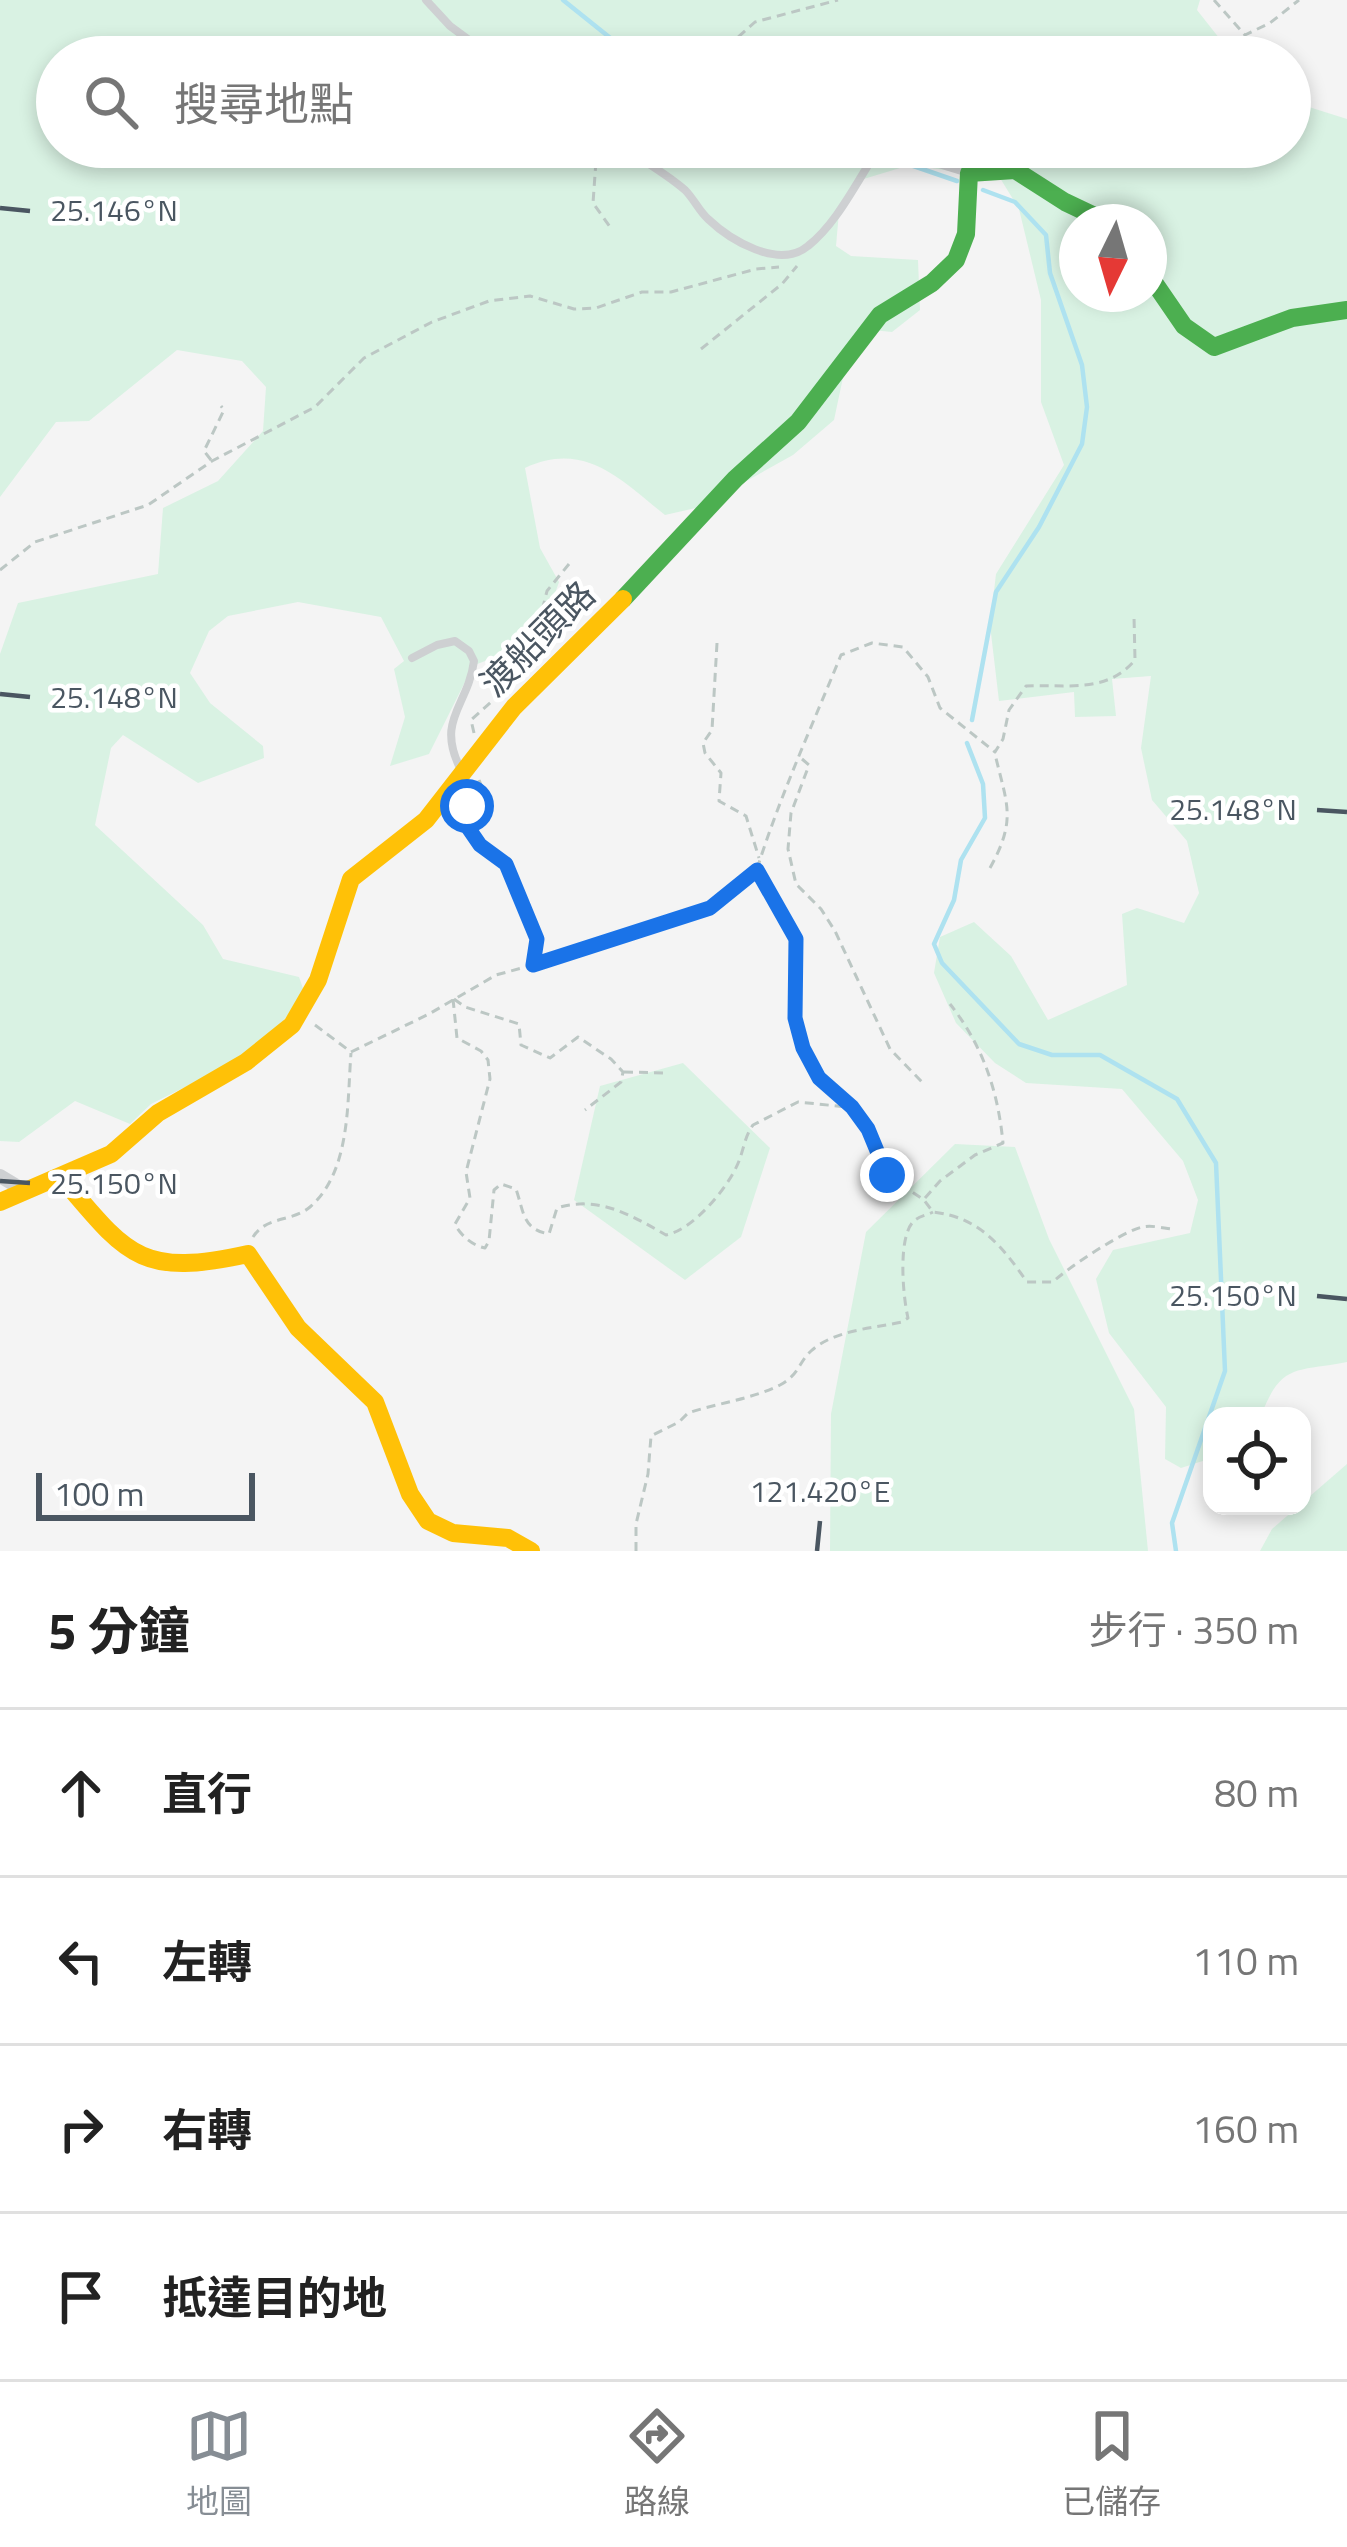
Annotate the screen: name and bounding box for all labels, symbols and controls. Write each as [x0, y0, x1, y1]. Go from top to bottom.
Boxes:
search box [36, 36, 1311, 168]
icon: search [78, 69, 144, 135]
text: 搜尋地點 [174, 69, 354, 137]
text: 25.146°N [50, 187, 178, 233]
north arrow [1059, 204, 1167, 312]
street label: 渡船頭路 [467, 568, 607, 708]
text: 25.148°N [50, 674, 178, 720]
route start [440, 779, 494, 833]
text: 25.148°N [1169, 786, 1297, 832]
route end [860, 1148, 914, 1202]
text: 25.150°N [50, 1160, 178, 1206]
text: 25.150°N [1169, 1272, 1297, 1318]
map controls [1203, 1407, 1311, 1515]
button: locate [1203, 1407, 1311, 1515]
scale bar [36, 1467, 255, 1520]
text: 121.420°E [750, 1468, 890, 1514]
text: 100 m [54, 1469, 144, 1519]
text: 5 分鐘 [48, 1591, 190, 1669]
text: 步行 · 350 m [1089, 1600, 1299, 1659]
text: 直行 [162, 1759, 252, 1827]
icon: ahead [48, 1760, 114, 1826]
text: 80 m [1214, 1763, 1299, 1822]
text: 左轉 [162, 1927, 252, 1995]
icon: left [48, 1928, 114, 1994]
text: 110 m [1192, 1931, 1299, 1990]
text: 右轉 [162, 2095, 252, 2163]
icon: right [48, 2096, 114, 2162]
text: 160 m [1192, 2099, 1299, 2158]
text: 抵達目的地 [162, 2263, 387, 2331]
icon: arrive [48, 2264, 114, 2330]
tab: 地圖 [186, 2403, 252, 2526]
tab: 路線 [624, 2403, 690, 2526]
tab: 已儲存 [1062, 2403, 1161, 2526]

